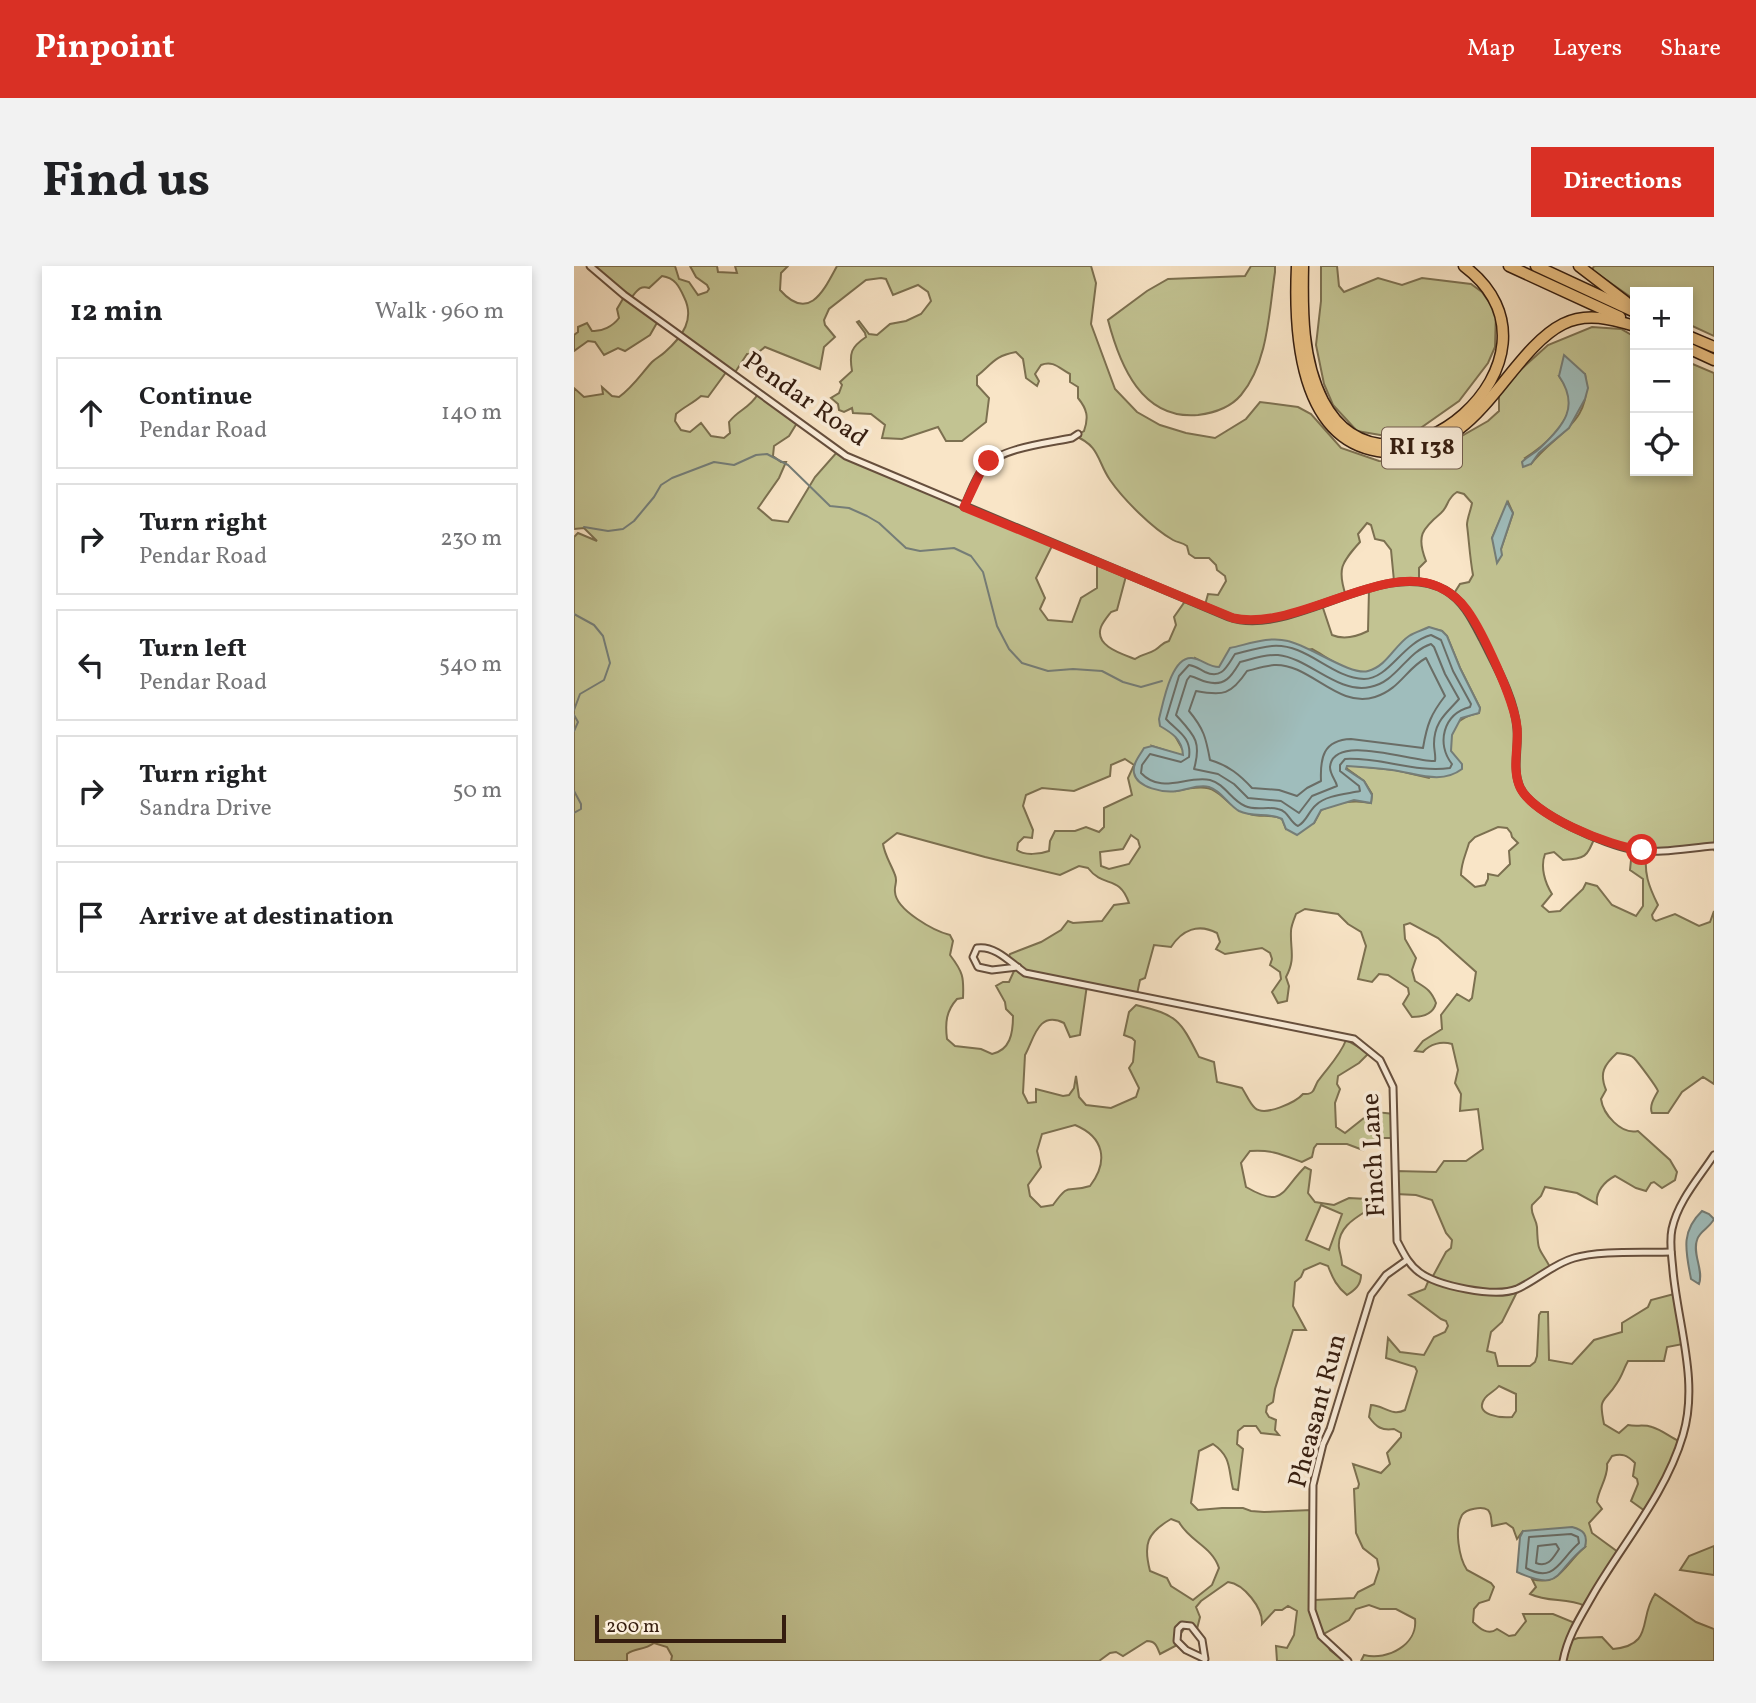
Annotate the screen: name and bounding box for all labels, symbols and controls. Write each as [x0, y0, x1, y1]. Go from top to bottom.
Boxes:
text: Pinpoint [35, 26, 175, 72]
text: Map [1467, 32, 1515, 66]
text: Layers [1553, 32, 1622, 66]
text: Share [1660, 32, 1721, 66]
button: Directions [1531, 147, 1714, 217]
text: Find us [42, 148, 210, 217]
map controls [1630, 287, 1693, 476]
button: + [1630, 287, 1693, 350]
text: 12 min [70, 291, 163, 333]
text: Walk · 960 m [375, 296, 504, 328]
street label: Pendar Road [735, 344, 875, 456]
button: − [1630, 350, 1693, 413]
text: Continue [139, 379, 252, 415]
icon: ahead [72, 394, 110, 432]
text: 140 m [441, 397, 502, 429]
button: locate [1630, 413, 1693, 476]
text: Pendar Road [139, 415, 267, 447]
road number: RI 138 [1382, 428, 1462, 468]
route end [973, 445, 1004, 476]
text: Turn right [139, 505, 267, 541]
icon: right [72, 520, 110, 558]
text: 230 m [440, 523, 502, 555]
text: Pendar Road [139, 541, 267, 573]
text: Turn left [139, 631, 247, 667]
icon: left [72, 646, 110, 684]
text: 540 m [439, 649, 502, 681]
text: Pendar Road [139, 667, 267, 699]
text: Turn right [139, 757, 267, 793]
icon: right [72, 772, 110, 810]
text: 50 m [453, 775, 502, 807]
text: Sandra Drive [139, 793, 272, 825]
route start [1626, 834, 1657, 865]
icon: arrive [72, 898, 110, 936]
text: Arrive at destination [139, 899, 394, 935]
street label: Finch Lane [1353, 1092, 1395, 1218]
street label: Pheasant Run [1280, 1330, 1356, 1492]
scale bar [595, 1612, 786, 1644]
text: 200 m [606, 1614, 660, 1640]

